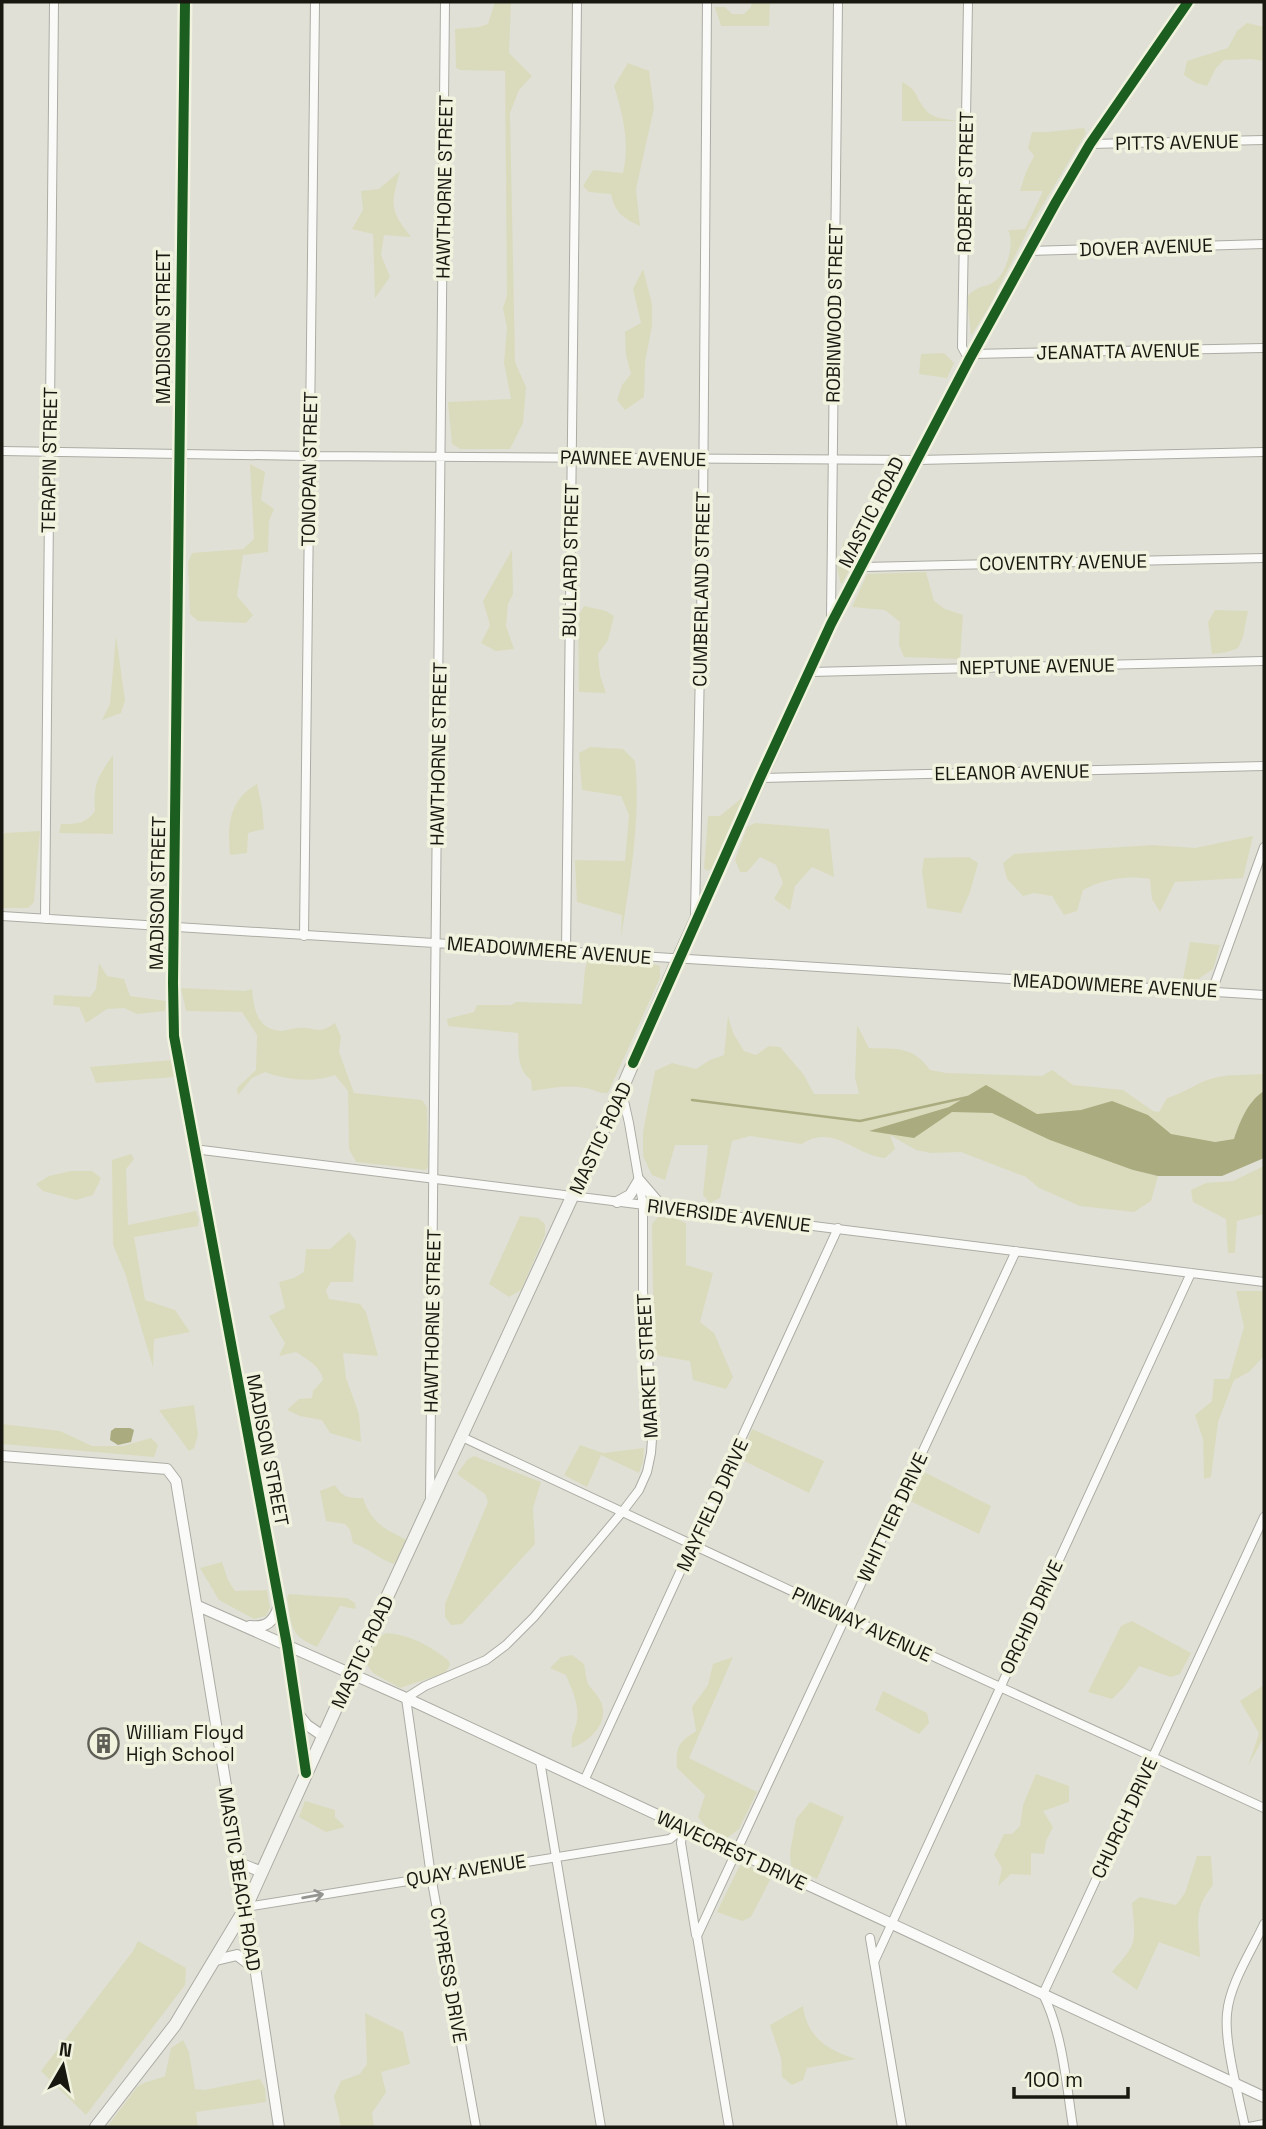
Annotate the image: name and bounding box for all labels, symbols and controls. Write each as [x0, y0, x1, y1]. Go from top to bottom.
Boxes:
street label: HAWTHORNE STREET [430, 95, 459, 279]
street label: ROBERT STREET [952, 111, 979, 253]
street label: PITTS AVENUE [1115, 129, 1239, 156]
street label: ROBINWOOD STREET [820, 223, 849, 403]
street label: DOVER AVENUE [1079, 233, 1213, 262]
street label: MADISON STREET [151, 250, 176, 404]
street label: JEANATTA AVENUE [1036, 338, 1200, 365]
street label: TERAPIN STREET [36, 387, 63, 533]
street label: TONOPAN STREET [296, 391, 323, 547]
street label: PAWNEE AVENUE [560, 445, 706, 472]
street label: MASTIC ROAD [833, 452, 910, 572]
street label: BULLARD STREET [557, 483, 584, 637]
street label: CUMBERLAND STREET [687, 491, 716, 687]
street label: COVENTRY AVENUE [979, 549, 1147, 576]
street label: NEPTUNE AVENUE [959, 653, 1115, 680]
street label: HAWTHORNE STREET [424, 662, 453, 846]
street label: ELEANOR AVENUE [934, 759, 1090, 786]
street label: MADISON STREET [144, 816, 171, 970]
street label: MEADOWMERE AVENUE [446, 931, 652, 970]
street label: MEADOWMERE AVENUE [1012, 968, 1218, 1003]
street label: MASTIC ROAD [563, 1078, 637, 1199]
street label: RIVERSIDE AVENUE [646, 1193, 812, 1238]
street label: HAWTHORNE STREET [418, 1229, 447, 1413]
street label: MARKET STREET [631, 1293, 664, 1439]
street label: MADISON STREET [241, 1372, 295, 1528]
street label: MAYFIELD DRIVE [671, 1435, 754, 1576]
street label: WHITTIER DRIVE [852, 1449, 933, 1586]
street label: ORCHID DRIVE [994, 1556, 1069, 1678]
street label: PINEWAY AVENUE [788, 1581, 936, 1668]
street label: MASTIC ROAD [325, 1592, 399, 1713]
place label: William Floyd High School [126, 1720, 244, 1767]
building icon: William Floyd High School [86, 1726, 120, 1760]
street label: CHURCH DRIVE [1086, 1754, 1163, 1883]
street label: MASTIC BEACH ROAD [213, 1785, 266, 1973]
street label: WAVECREST DRIVE [653, 1805, 811, 1896]
street label: QUAY AVENUE [404, 1849, 528, 1892]
one-way arrow [301, 1889, 324, 1902]
street label: CYPRESS DRIVE [424, 1905, 473, 2045]
north arrow [28, 2031, 98, 2101]
text: N [57, 2036, 74, 2063]
scale bar [1014, 2056, 1128, 2100]
text: 100 m [1024, 2066, 1083, 2093]

